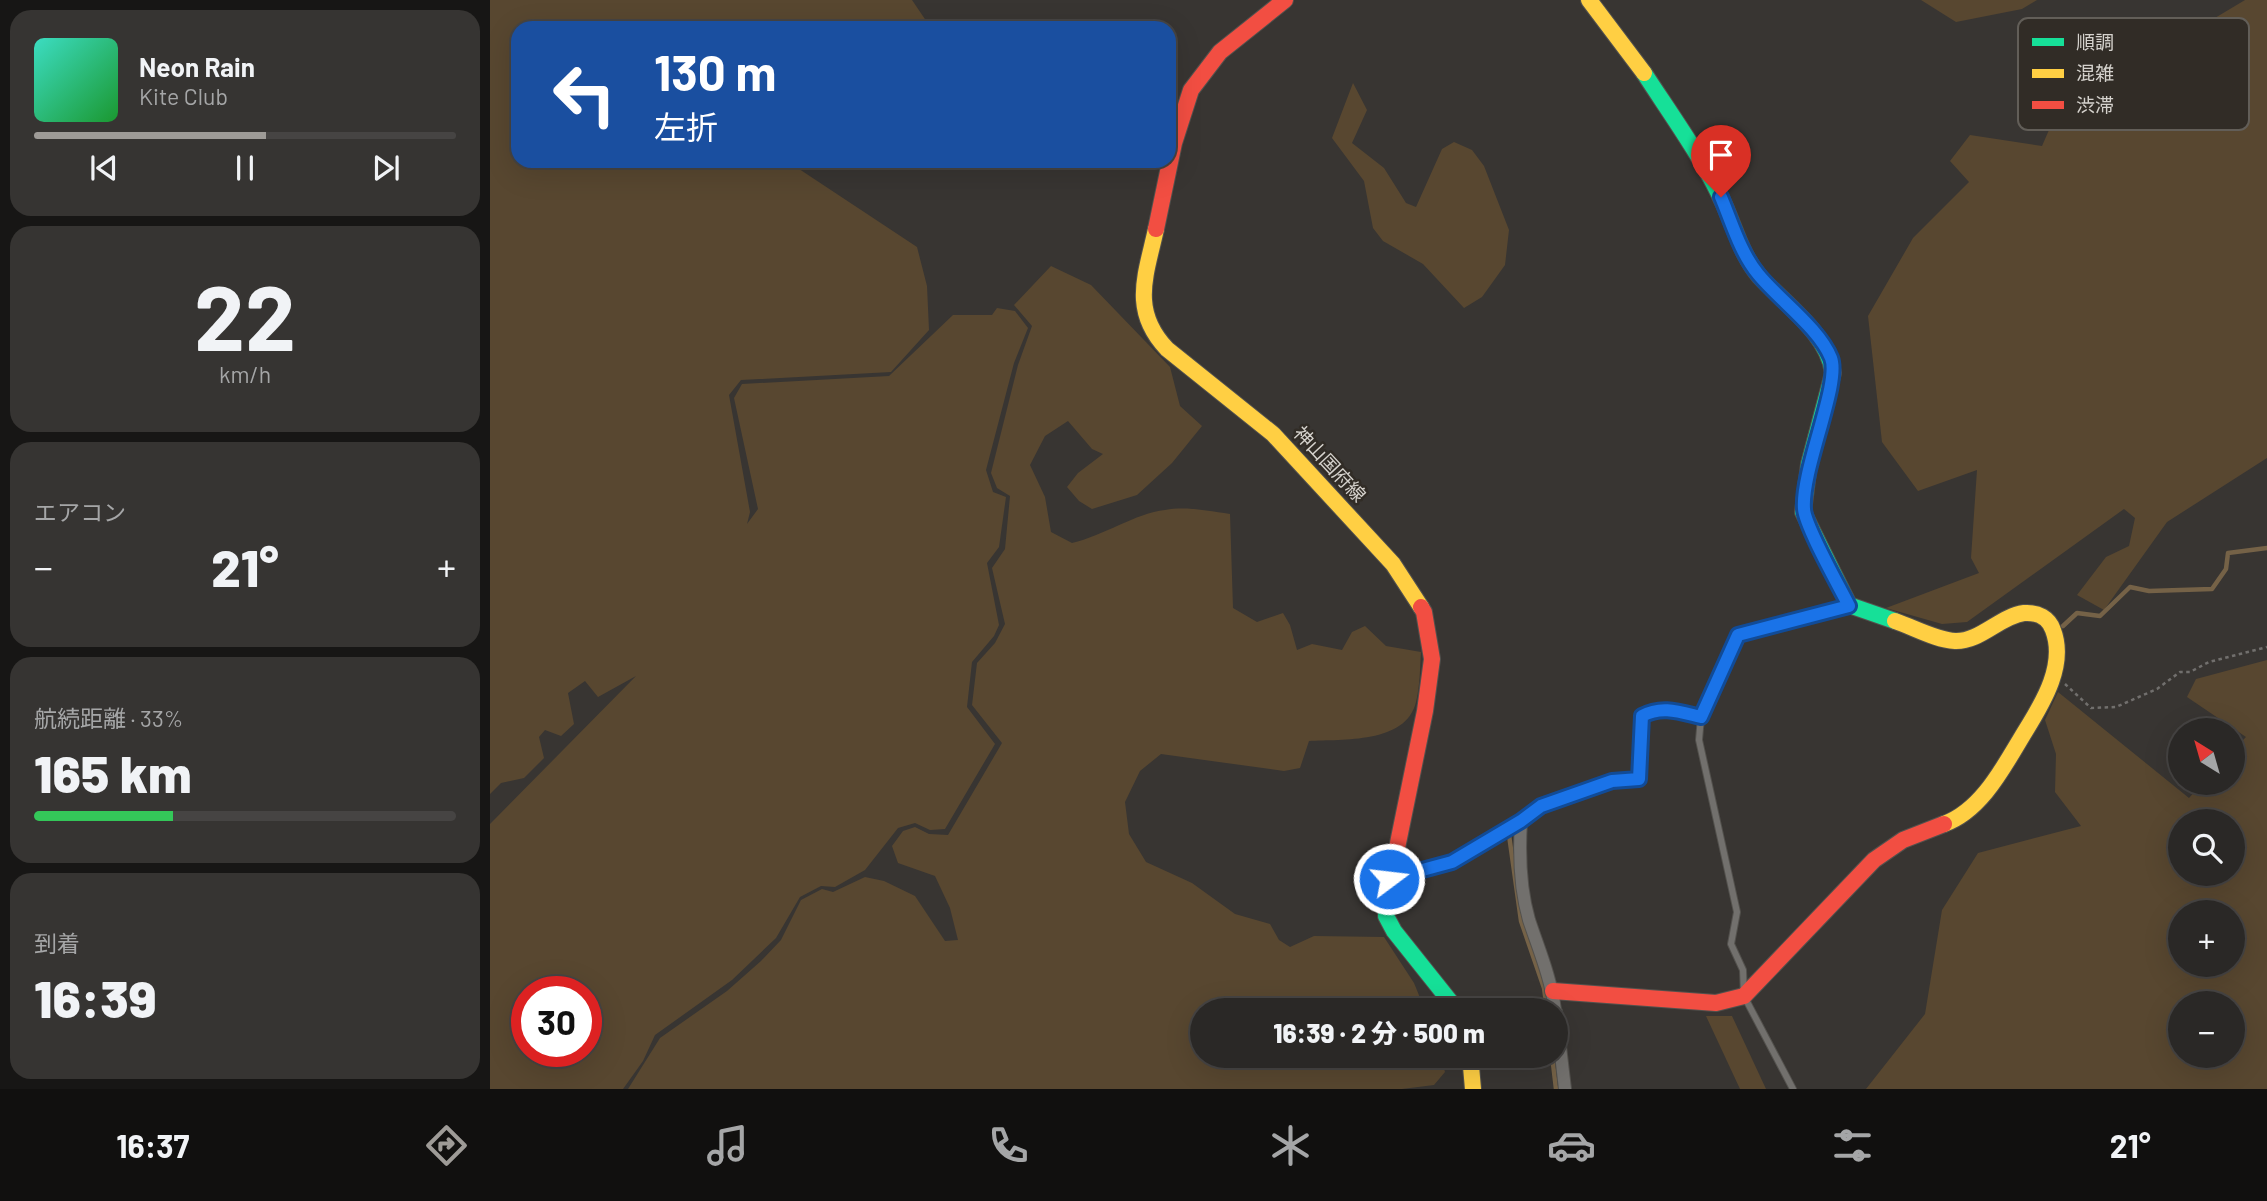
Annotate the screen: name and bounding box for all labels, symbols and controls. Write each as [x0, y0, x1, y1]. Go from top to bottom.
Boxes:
legend [2018, 18, 2249, 130]
text: 順調 [2076, 30, 2114, 53]
text: 130 m [654, 42, 776, 101]
icon: left [539, 49, 630, 140]
text: Neon Rain [139, 51, 255, 82]
text: 混雑 [2076, 61, 2114, 84]
text: Kite Club [139, 82, 228, 110]
text: 渋滞 [2076, 93, 2114, 116]
text: 左折 [654, 107, 718, 145]
pin [1691, 125, 1751, 197]
icon: arrive [1702, 136, 1740, 174]
icon: previous [85, 149, 123, 187]
icon: pause [226, 149, 264, 187]
icon: next [367, 149, 405, 187]
text: 22 [194, 260, 296, 369]
text: km/h [219, 360, 271, 388]
street label: 神山国府線 [1290, 421, 1371, 506]
text: エアコン [34, 498, 126, 526]
text: 21° [211, 535, 279, 597]
text: − [34, 543, 53, 589]
text: + [437, 543, 456, 589]
text: 航続距離 · 33% [34, 704, 183, 732]
north arrow [2168, 718, 2245, 794]
map controls [2168, 718, 2245, 1068]
text: 165 km [34, 741, 192, 803]
button: search [2168, 809, 2245, 886]
position arrow [1352, 842, 1426, 916]
button: + [2168, 900, 2245, 977]
text: 到着 [34, 929, 80, 957]
text: 16:39 [34, 966, 156, 1028]
speed limit sign: 30 [511, 976, 602, 1067]
button: − [2168, 991, 2245, 1068]
text: 16:39 · 2 分 · 500 m [1273, 1017, 1485, 1048]
icon: directions [422, 1121, 471, 1170]
icon: music [703, 1121, 752, 1170]
icon: phone [984, 1121, 1033, 1170]
icon: climate [1266, 1121, 1315, 1170]
icon: car [1547, 1121, 1596, 1170]
icon: filters [1828, 1121, 1877, 1170]
text: 16:37 [116, 1126, 189, 1164]
text: 21° [2110, 1126, 2151, 1164]

